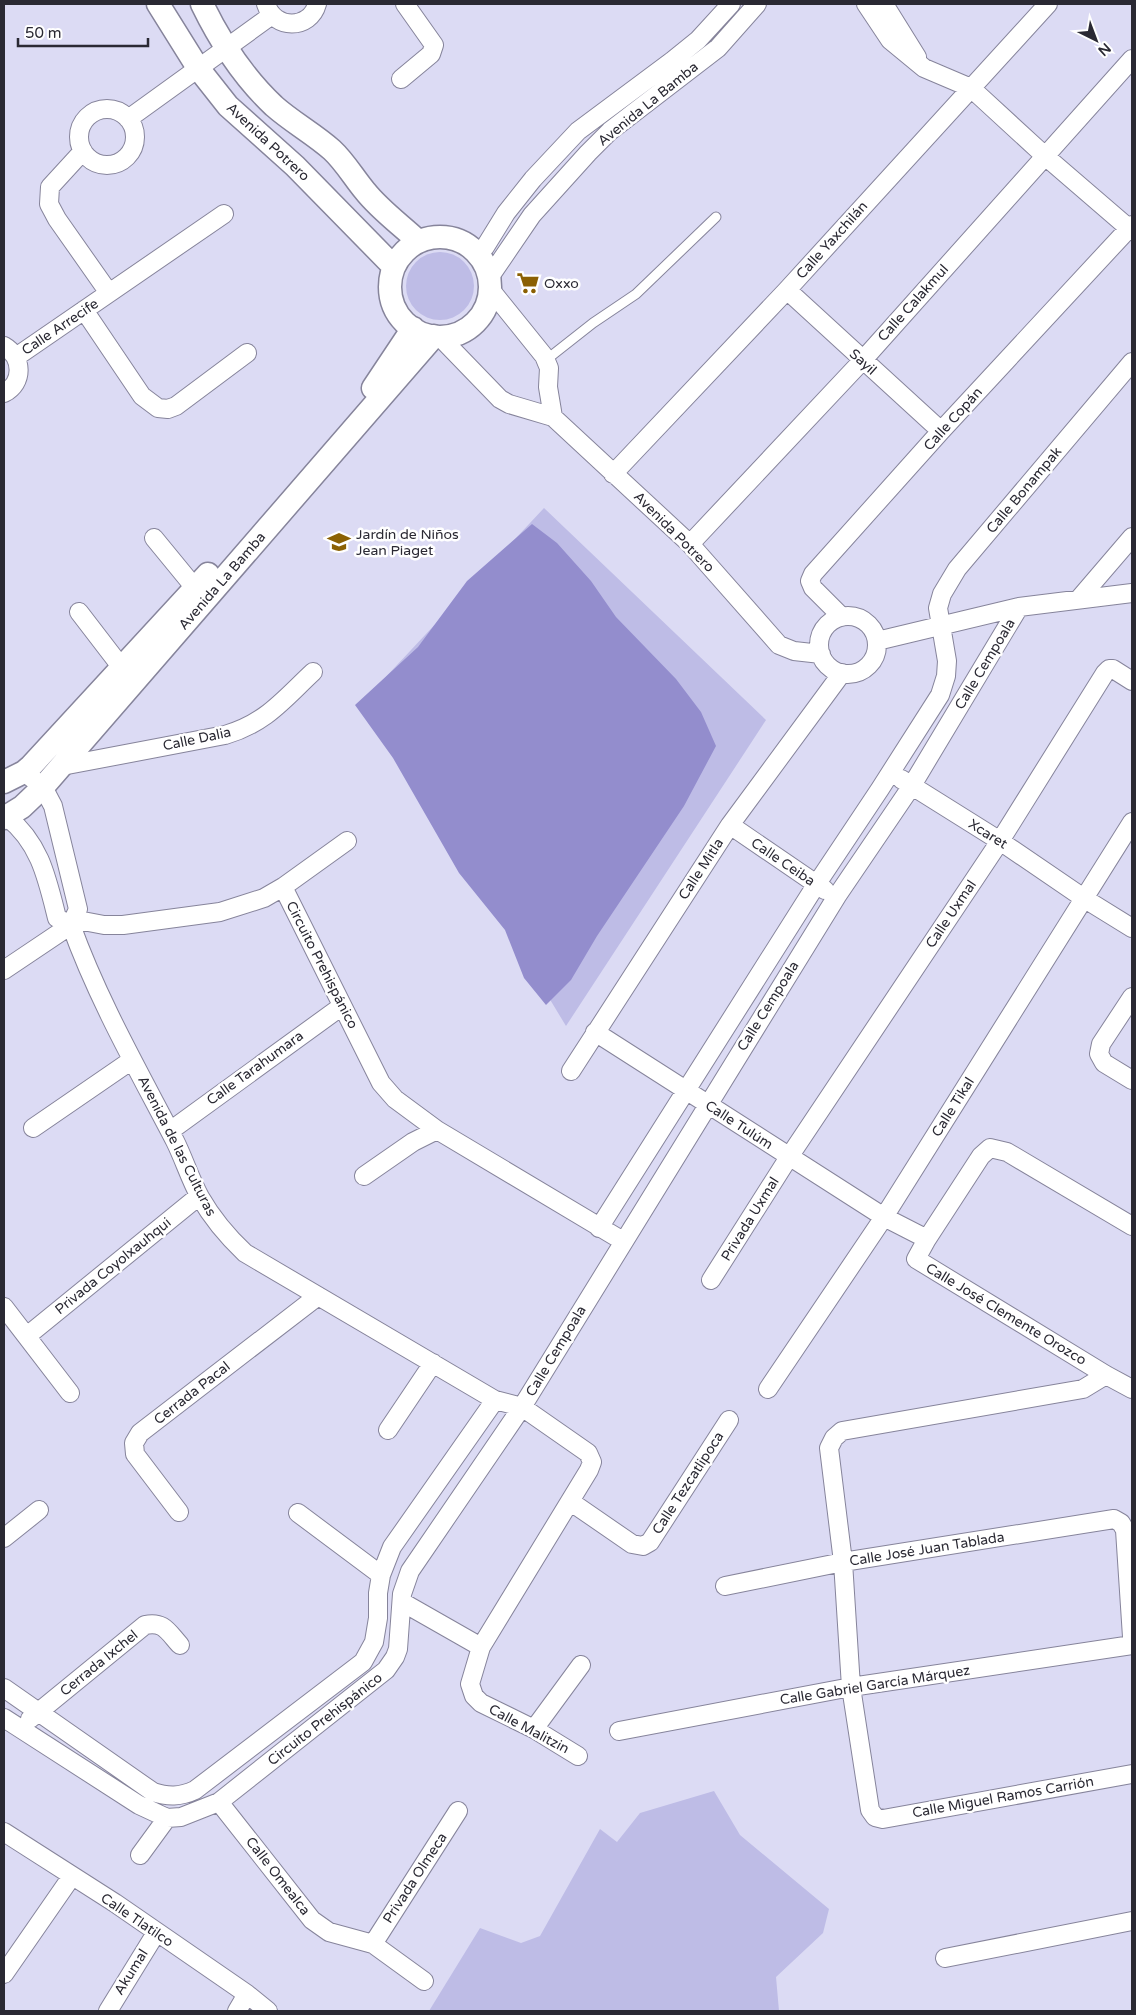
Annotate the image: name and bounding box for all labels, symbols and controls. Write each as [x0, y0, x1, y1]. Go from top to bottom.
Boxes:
scale bar [18, 15, 148, 47]
north arrow [1071, 15, 1121, 65]
text: 50 m [25, 24, 62, 42]
text: N [1094, 39, 1114, 59]
street label: Avenida La Bamba [594, 58, 702, 150]
street label: Avenida Potrero [223, 99, 313, 185]
street label: Calle Yaxchilán [793, 198, 871, 282]
street label: Calle Calakmul [874, 261, 952, 345]
supermarket icon: Oxxo [515, 270, 541, 296]
place label: Oxxo [544, 275, 579, 292]
street label: Calle Arrecife [18, 295, 102, 359]
street label: Sayil [846, 345, 880, 379]
street label: Calle Copán [920, 384, 986, 454]
street label: Calle Bonampak [983, 443, 1065, 537]
street label: Avenida Potrero [630, 488, 718, 576]
place label: Jardín de Niños Jean Piaget [356, 526, 459, 559]
street label: Avenida La Bamba [175, 529, 269, 633]
school or university icon: Jardín de Niños Jean Piaget [326, 529, 352, 555]
street label: Calle Cempoala [951, 615, 1019, 713]
street label: Calle Dalia [161, 723, 233, 755]
street label: Xcaret [965, 816, 1011, 853]
street label: Calle Ceiba [748, 834, 818, 890]
street label: Calle Mitla [675, 835, 727, 903]
street label: Calle Uxmal [922, 877, 980, 951]
street label: Circuito Prehispánico [282, 898, 362, 1032]
street label: Calle Cempoala [734, 958, 802, 1054]
street label: Calle Tarahumara [203, 1027, 307, 1109]
street label: Avenida de las Culturas [134, 1073, 220, 1219]
street label: Calle Tikal [928, 1074, 978, 1140]
street label: Calle Tulúm [702, 1097, 776, 1153]
street label: Privada Uxmal [717, 1174, 783, 1264]
street label: Privada Coyolxauhqui [52, 1214, 174, 1318]
street label: Calle José Clemente Orozco [923, 1259, 1089, 1369]
street label: Calle Cempoala [522, 1302, 590, 1400]
street label: Cerrada Pacal [150, 1358, 234, 1428]
street label: Calle Tezcatlipoca [649, 1429, 727, 1537]
street label: Calle José Juan Tablada [848, 1528, 1006, 1570]
street label: Cerrada Ixchel [57, 1626, 141, 1700]
street label: Calle Gabriel García Márquez [779, 1662, 971, 1708]
street label: Circuito Prehispánico [264, 1669, 386, 1769]
street label: Calle Malitzin [486, 1701, 572, 1757]
street label: Calle Miguel Ramos Carrión [911, 1773, 1095, 1821]
street label: Privada Olmeca [379, 1830, 451, 1926]
street label: Calle Omealca [242, 1833, 314, 1919]
street label: Calle Tlatilco [97, 1889, 177, 1951]
street label: Akumal [110, 1946, 152, 1998]

